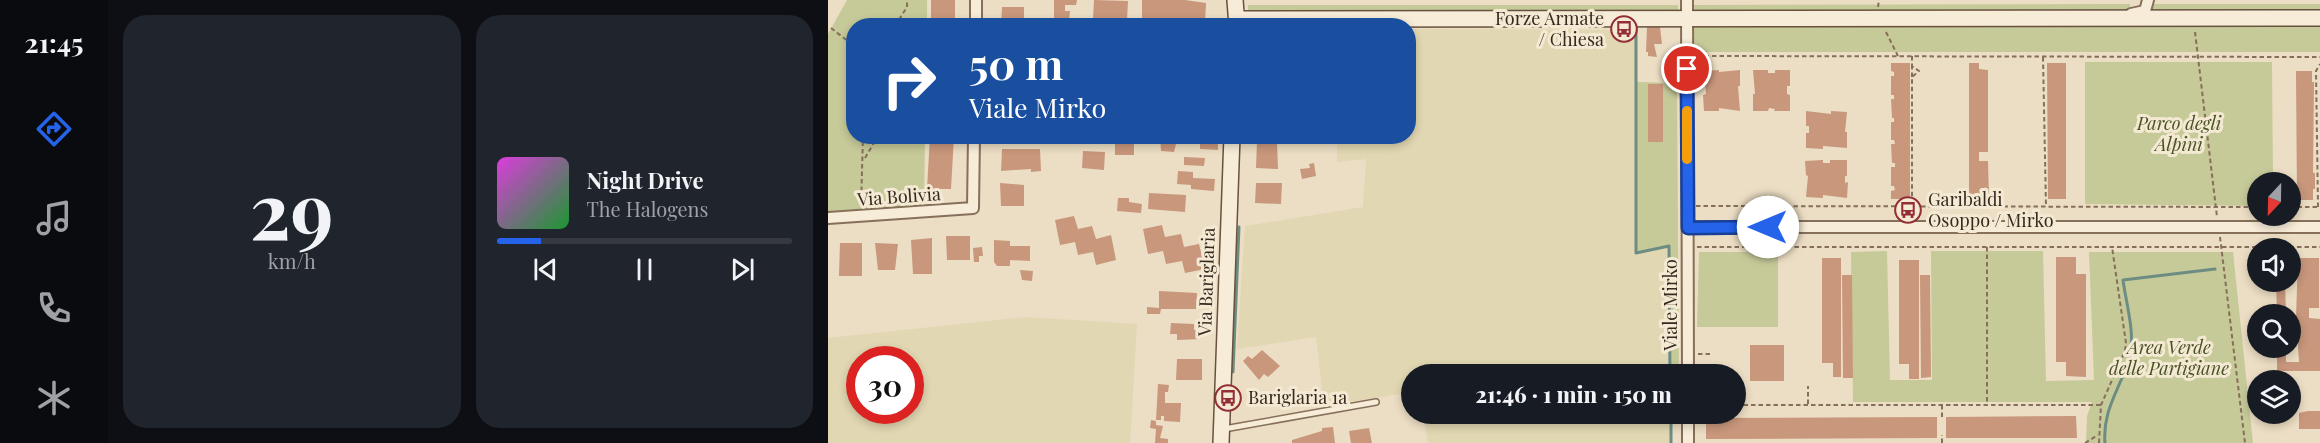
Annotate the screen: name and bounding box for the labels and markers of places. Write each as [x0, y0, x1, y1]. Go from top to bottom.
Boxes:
place label: Forze Armate / Chiesa [1495, 6, 1604, 51]
bus stop icon: Forze Armate / Chiesa [1609, 14, 1639, 44]
pin [1661, 43, 1712, 94]
place label: Garibaldi Osoppo / Mirko [1928, 187, 2054, 232]
bus stop icon: Garibaldi Osoppo / Mirko [1893, 195, 1923, 225]
bus stop icon: Bariglaria 1a [1213, 383, 1243, 413]
place label: Bariglaria 1a [1248, 385, 1347, 409]

